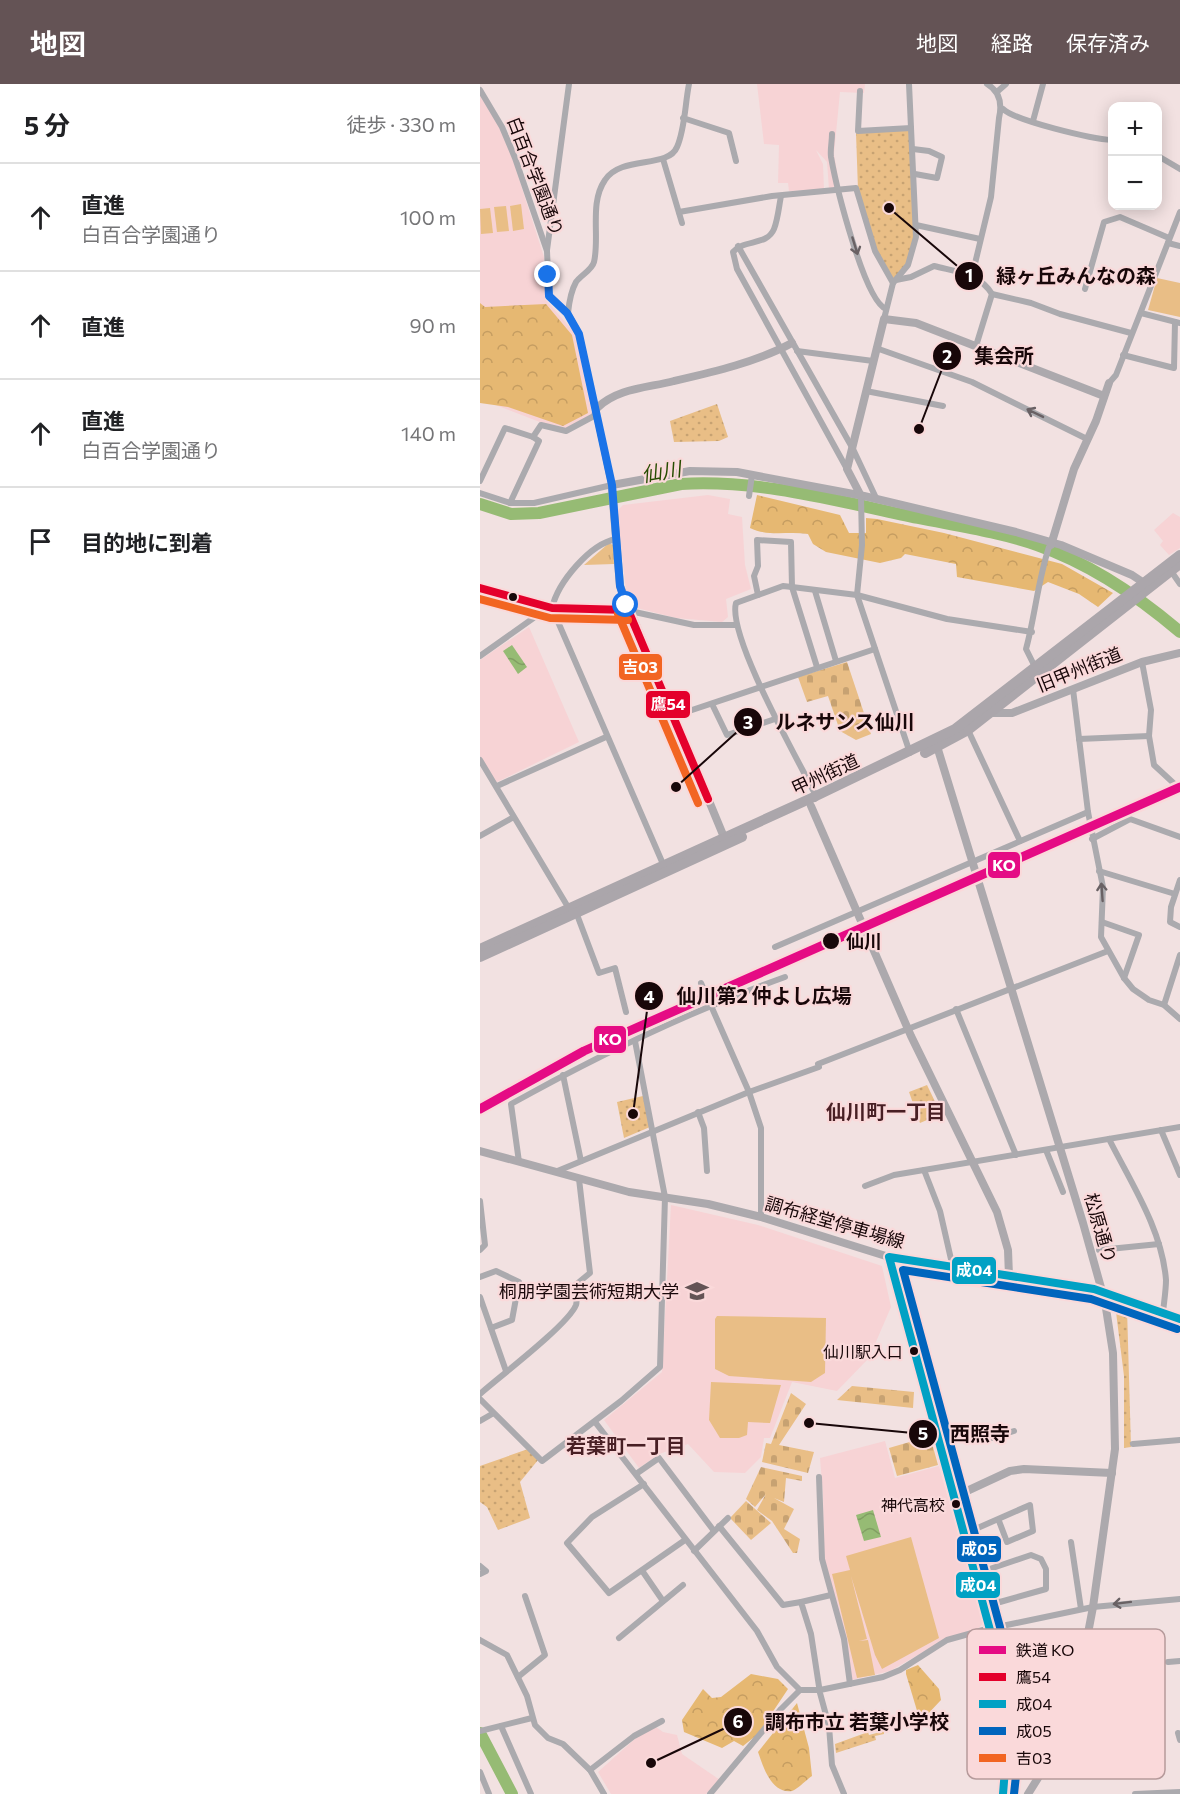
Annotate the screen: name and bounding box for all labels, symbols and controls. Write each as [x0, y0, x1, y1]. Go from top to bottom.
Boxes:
text: 地図 [30, 26, 86, 60]
text: 地図 [916, 30, 958, 55]
text: 経路 [991, 30, 1033, 55]
text: 保存済み [1066, 30, 1150, 55]
map controls [1108, 102, 1162, 210]
button: + [1108, 102, 1162, 156]
text: 5 分 [24, 109, 70, 140]
text: 徒歩 · 330 m [347, 112, 456, 136]
street label: 白百合学園通り [503, 113, 569, 239]
button: − [1108, 156, 1162, 210]
text: 直進 [81, 191, 125, 218]
icon: ahead [24, 201, 57, 234]
text: 100 m [400, 205, 456, 229]
text: 白百合学園通り [81, 222, 221, 246]
one-way arrow [851, 236, 862, 255]
callout: 緑ヶ丘みんなの森 [954, 257, 1168, 295]
route end [534, 261, 560, 287]
text: 緑ヶ丘みんなの森 [996, 263, 1156, 287]
text: 1 [965, 264, 973, 286]
icon: ahead [24, 309, 57, 342]
text: 直進 [81, 313, 125, 340]
text: 90 m [410, 313, 456, 337]
callout: 集会所 [932, 337, 1046, 375]
text: 集会所 [974, 343, 1034, 367]
text: 2 [942, 345, 952, 367]
text: 直進 [81, 407, 125, 434]
one-way arrow [1027, 407, 1044, 419]
icon: ahead [24, 417, 57, 450]
text: 140 m [401, 421, 456, 445]
text: 白百合学園通り [81, 438, 221, 462]
water label: 仙川 [639, 455, 685, 486]
icon: arrive [24, 525, 57, 558]
text: 目的地に到着 [81, 529, 213, 556]
unlabelled marker [507, 591, 519, 603]
route start [612, 591, 638, 617]
street label: 旧甲州街道 [1033, 642, 1125, 696]
line badge: 吉03 [618, 653, 663, 681]
text: 吉03 [622, 657, 658, 676]
line badge: 鷹54 [645, 690, 691, 719]
text: 鷹54 [650, 694, 686, 713]
callout: ルネサンス仙川 [733, 703, 927, 741]
text: ルネサンス仙川 [775, 709, 915, 733]
text: 3 [743, 711, 753, 733]
street label: 甲州街道 [788, 749, 862, 799]
line badge: KO [987, 851, 1021, 879]
text: KO [992, 855, 1016, 874]
one-way arrow [1097, 883, 1108, 902]
place label: 仙川 [846, 930, 882, 952]
marker: 仙川 [821, 931, 841, 951]
callout: 仙川第2 仲よし広場 [634, 977, 863, 1015]
text: 仙川第2 仲よし広場 [676, 983, 852, 1007]
text: 4 [643, 985, 655, 1007]
line badge: KO [593, 1025, 627, 1054]
text: KO [598, 1029, 622, 1048]
district label: 仙川町一丁目 [826, 1099, 946, 1123]
street label: 松原通り [1081, 1190, 1121, 1266]
street label: 調布経堂停車場線 [763, 1192, 907, 1252]
line badge: 成04 [951, 1256, 997, 1285]
text: 成04 [956, 1260, 992, 1279]
school or university icon: 桐朋学園芸術短期大学 [684, 1278, 710, 1304]
place label: 桐朋学園芸術短期大学 [499, 1280, 679, 1302]
place label: 仙川駅入口 [823, 1342, 903, 1361]
marker: 仙川駅入口 [908, 1345, 920, 1357]
callout: 西照寺 [908, 1415, 1022, 1453]
text: 西照寺 [950, 1421, 1010, 1445]
text: 5 [918, 1422, 928, 1444]
district label: 若葉町一丁目 [566, 1433, 686, 1457]
place label: 神代高校 [881, 1495, 945, 1514]
marker: 神代高校 [950, 1498, 962, 1510]
line badge: 成05 [956, 1535, 1002, 1563]
text: 成05 [961, 1539, 997, 1558]
line badge: 成04 [955, 1571, 1001, 1599]
text: 成04 [960, 1575, 996, 1594]
one-way arrow [1112, 1598, 1132, 1609]
legend [967, 1629, 1165, 1779]
text: 鉄道 KO [1016, 1640, 1074, 1659]
text: 鷹54 [1016, 1667, 1051, 1686]
text: 成04 [1016, 1694, 1052, 1713]
callout: 調布市立 若葉小学校 [723, 1703, 961, 1741]
text: 調布市立 若葉小学校 [765, 1709, 949, 1733]
text: 6 [732, 1710, 744, 1732]
text: 成05 [1016, 1721, 1052, 1740]
text: 吉03 [1016, 1748, 1052, 1767]

